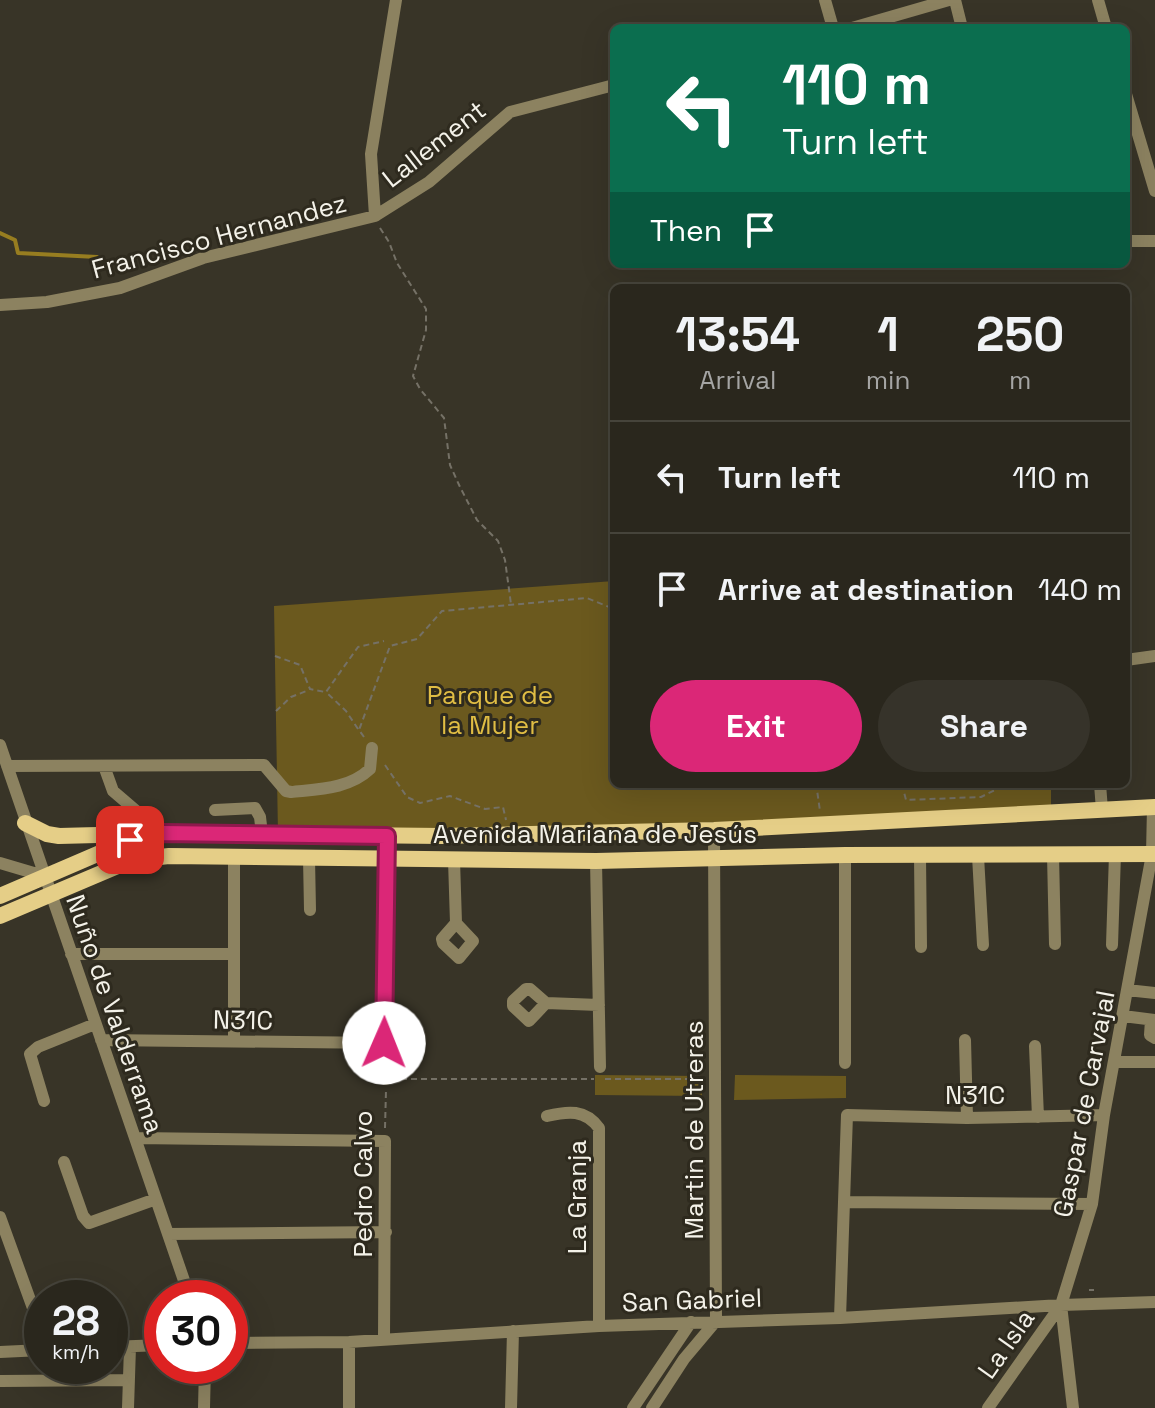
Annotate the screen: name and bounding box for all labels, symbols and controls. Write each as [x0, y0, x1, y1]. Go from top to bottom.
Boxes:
text: 110 m [782, 49, 931, 120]
icon: left [650, 56, 754, 160]
street label: Lallement [375, 93, 493, 195]
text: Turn left [782, 119, 929, 165]
street label: Francisco Hernandez [88, 186, 350, 286]
icon: arrive [738, 208, 782, 252]
text: Then [650, 211, 722, 250]
text: 13:54 [676, 304, 800, 365]
text: 1 [877, 304, 899, 365]
text: 250 [976, 304, 1064, 365]
text: Arrival [699, 363, 777, 397]
text: min [866, 363, 910, 397]
text: m [1009, 363, 1031, 397]
icon: left [650, 455, 694, 499]
text: Turn left [718, 458, 841, 497]
text: 110 m [1012, 458, 1090, 497]
icon: arrive [650, 567, 694, 611]
text: Arrive at destination [718, 570, 1014, 609]
text: 140 m [1038, 570, 1122, 609]
park label: Parque de la Mujer [427, 678, 553, 742]
button: Exit [650, 680, 862, 772]
button: Share [878, 680, 1090, 772]
pin [96, 806, 164, 874]
street label: Avenida Mariana de Jesús [433, 817, 757, 851]
icon: arrive [108, 818, 152, 862]
street label: Nuño de Valderrama [58, 890, 172, 1138]
street label: Gaspar de Carvajal [1045, 988, 1123, 1220]
position arrow [342, 1001, 426, 1085]
street label: N31C [213, 1002, 273, 1038]
street label: Martin de Utreras [677, 1021, 711, 1239]
street label: N31C [945, 1078, 1005, 1112]
street label: Pedro Calvo [346, 1111, 380, 1258]
street label: La Granja [560, 1140, 594, 1254]
speed limit sign: 30 [144, 1280, 248, 1384]
street label: San Gabriel [621, 1281, 763, 1319]
text: 28 [52, 1296, 100, 1347]
street label: La Isla [970, 1303, 1042, 1385]
text: km/h [52, 1339, 100, 1365]

